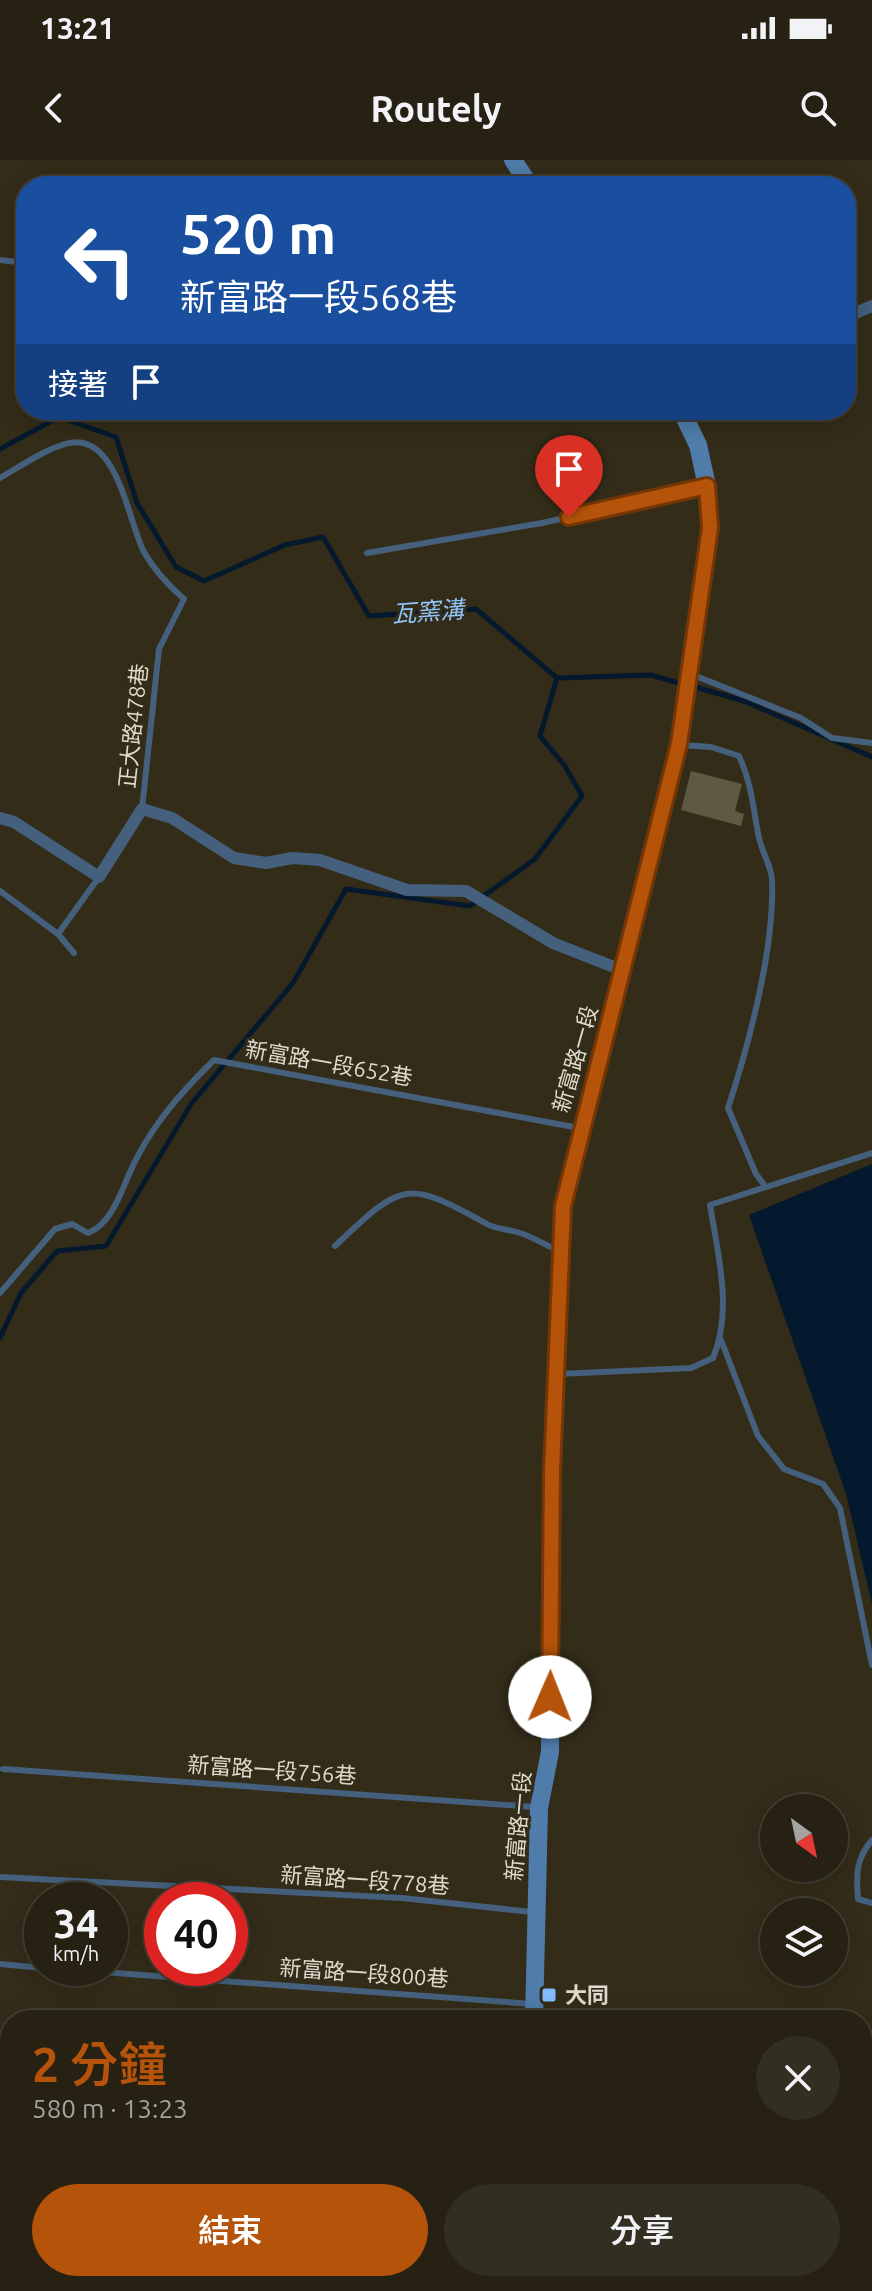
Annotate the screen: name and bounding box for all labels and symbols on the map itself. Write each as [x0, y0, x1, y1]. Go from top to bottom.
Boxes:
pin [535, 435, 603, 517]
water label: 瓦窯溝 [391, 595, 468, 627]
street label: 正大路478巷 [114, 662, 151, 790]
street label: 新富路一段 [547, 1003, 602, 1115]
street label: 新富路一段652巷 [244, 1036, 415, 1090]
position arrow [508, 1655, 592, 1739]
street label: 新富路一段756巷 [187, 1751, 357, 1788]
street label: 新富路一段 [500, 1770, 535, 1882]
north arrow [760, 1794, 848, 1882]
street label: 新富路一段778巷 [280, 1861, 450, 1898]
speed limit sign: 40 [144, 1882, 248, 1986]
street label: 新富路一段800巷 [279, 1954, 449, 1991]
place label: 大同 [565, 1982, 609, 2007]
marker: 大同 [540, 1986, 558, 2004]

